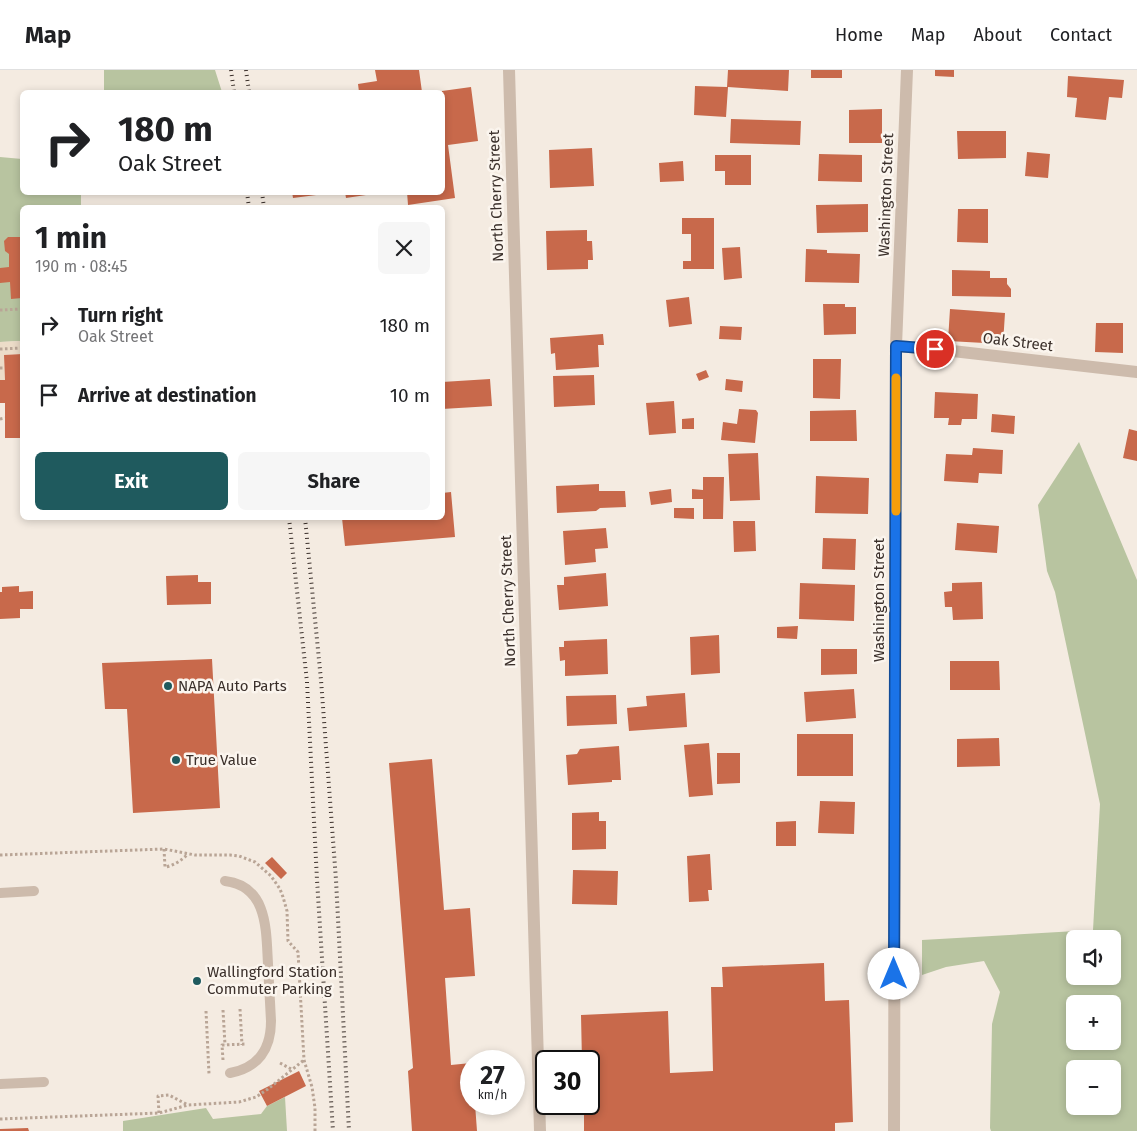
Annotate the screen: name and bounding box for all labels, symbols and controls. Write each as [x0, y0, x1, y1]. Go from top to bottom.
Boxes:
text: Map [25, 21, 71, 49]
text: Home [835, 24, 883, 46]
text: Map [911, 24, 945, 46]
text: About [973, 24, 1022, 46]
text: Contact [1050, 24, 1112, 46]
text: 180 m [118, 108, 213, 150]
icon: right [35, 110, 100, 175]
street label: North Cherry Street [485, 129, 507, 262]
street label: Washington Street [875, 132, 897, 257]
text: Oak Street [118, 150, 222, 177]
text: 1 min [35, 220, 107, 256]
button: close [378, 222, 430, 274]
text: 190 m · 08:45 [35, 257, 127, 276]
text: Turn right [78, 304, 163, 327]
icon: right [35, 311, 63, 339]
text: 180 m [379, 314, 430, 337]
text: Oak Street [78, 327, 153, 346]
pin [914, 328, 956, 370]
street label: Oak Street [982, 329, 1055, 355]
icon: arrive [921, 335, 949, 363]
icon: arrive [35, 381, 63, 409]
text: Arrive at destination [78, 384, 257, 407]
text: 10 m [390, 384, 430, 407]
button: Exit [35, 452, 228, 510]
button: Share [238, 452, 430, 510]
street label: North Cherry Street [497, 534, 519, 667]
street label: Washington Street [870, 537, 888, 662]
place label: NAPA Auto Parts [178, 677, 287, 695]
marker: NAPA Auto Parts [162, 680, 174, 692]
place label: True Value [186, 751, 257, 769]
marker: True Value [170, 754, 182, 766]
map controls [1066, 930, 1121, 1115]
button: sound [1066, 930, 1121, 985]
position arrow [867, 947, 919, 999]
place label: Wallingford Station Commuter Parking [207, 963, 337, 998]
marker: Wallingford Station Commuter Parking [191, 975, 203, 987]
button: + [1066, 995, 1121, 1050]
speed limit sign: 30 [535, 1050, 600, 1115]
button: − [1066, 1060, 1121, 1115]
text: 27 [480, 1061, 505, 1091]
text: km/h [478, 1088, 507, 1102]

